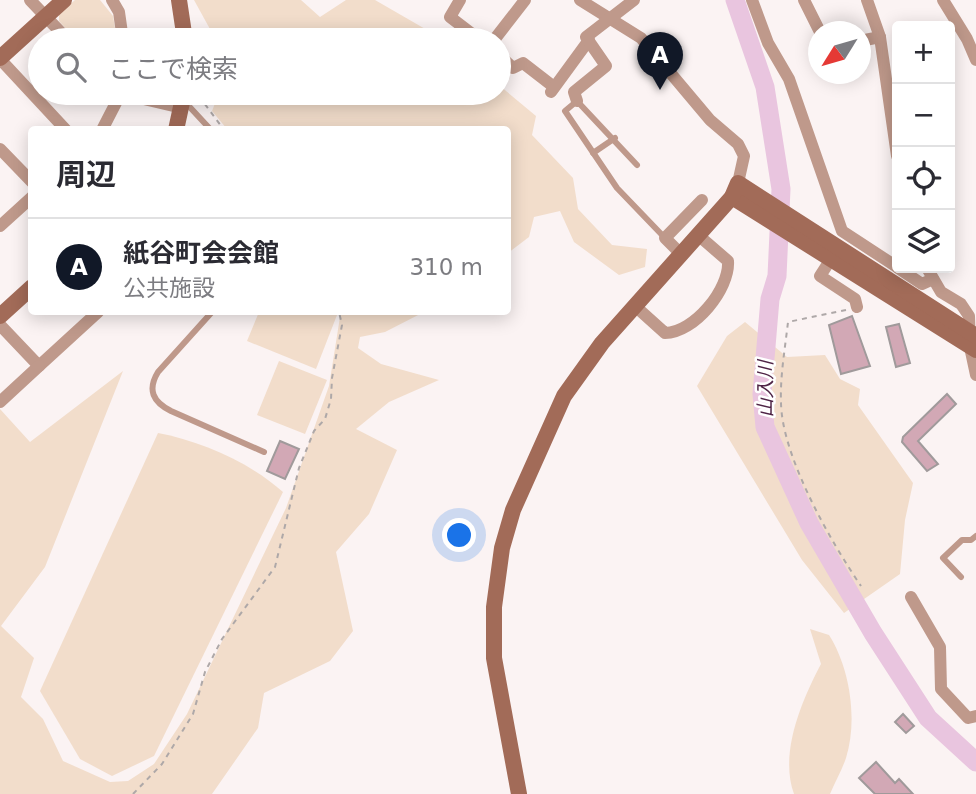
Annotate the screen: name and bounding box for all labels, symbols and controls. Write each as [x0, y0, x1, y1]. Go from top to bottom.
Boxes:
north arrow [808, 21, 871, 84]
map controls [892, 21, 955, 273]
button: + [892, 21, 955, 84]
search box [28, 28, 511, 105]
pin: A [637, 32, 683, 90]
icon: search [52, 48, 90, 86]
text: ここで検索 [108, 54, 238, 84]
button: − [892, 84, 955, 147]
button: locate [892, 147, 955, 210]
text: 周辺 [56, 157, 116, 192]
button: layers [892, 210, 955, 273]
text: 紙谷町会会館 [123, 238, 279, 268]
text: A [70, 254, 88, 280]
text: 310 m [409, 254, 483, 280]
text: 公共施設 [123, 275, 215, 301]
water label: 山入川 [754, 359, 776, 418]
your location [442, 518, 476, 552]

